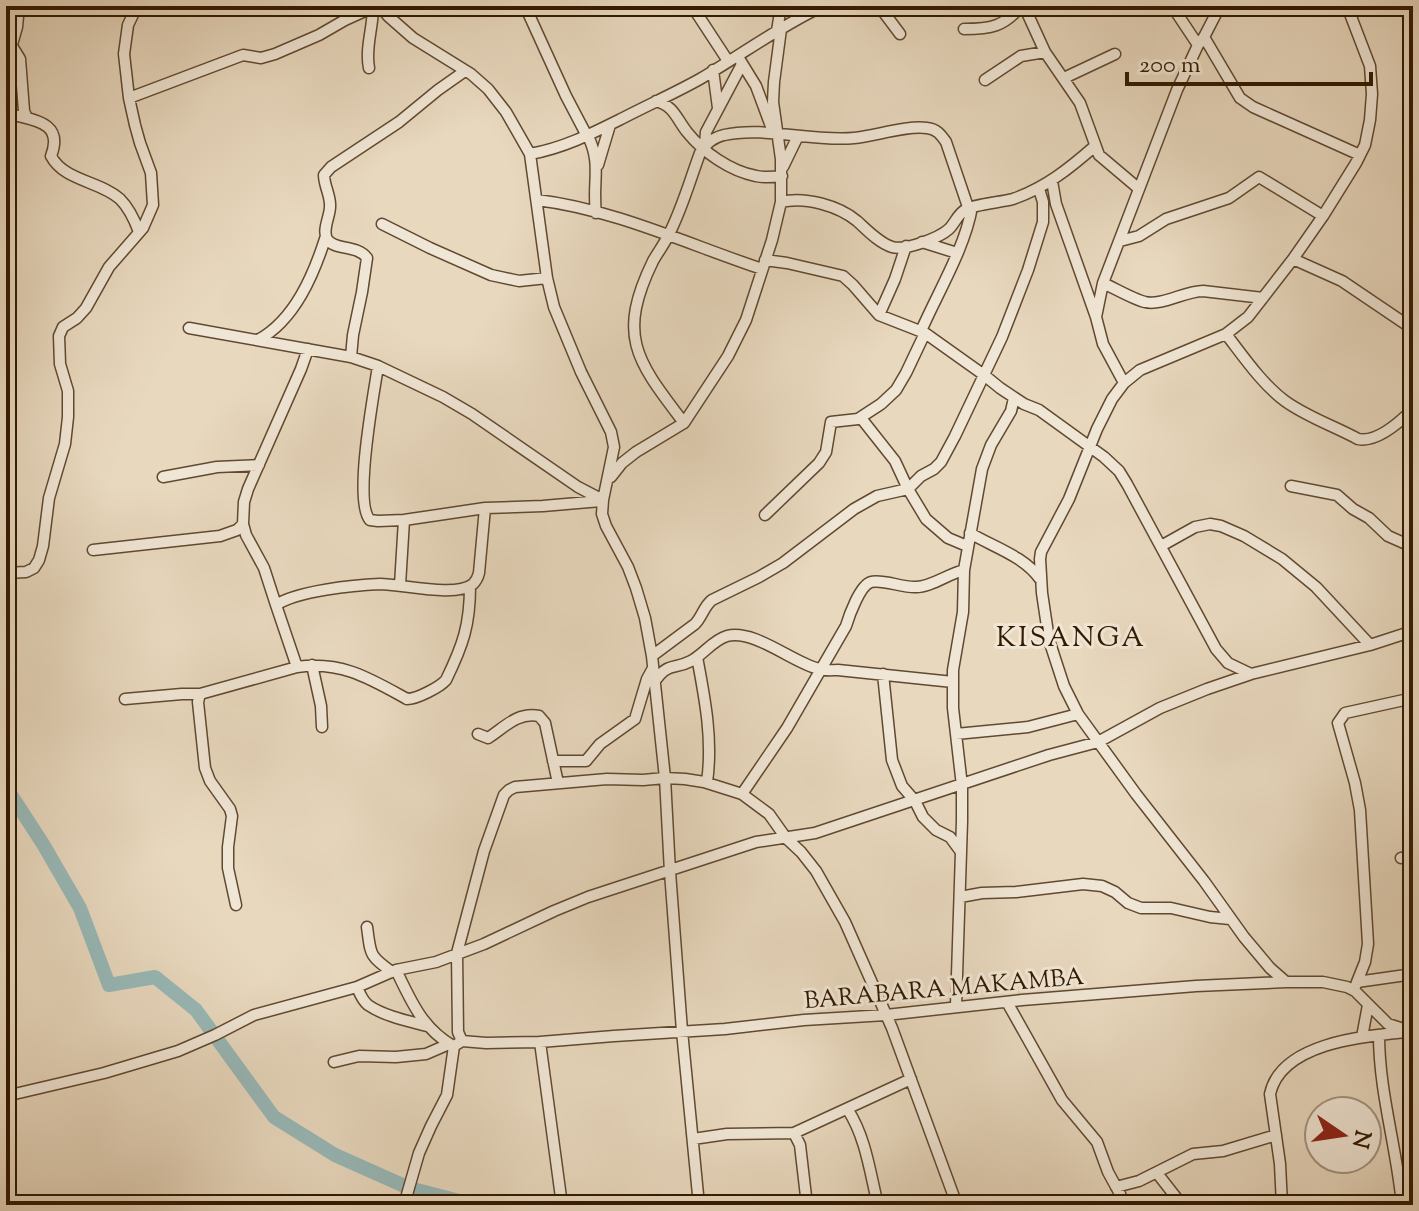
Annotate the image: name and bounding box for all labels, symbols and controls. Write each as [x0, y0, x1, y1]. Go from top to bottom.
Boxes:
scale bar [1127, 36, 1371, 86]
text: 200 m [1139, 49, 1201, 83]
district label: KISANGA [996, 619, 1146, 659]
street label: BARABARA MAKAMBA [803, 961, 1086, 1019]
north arrow [1303, 1095, 1383, 1175]
text: N [1342, 1127, 1377, 1151]

